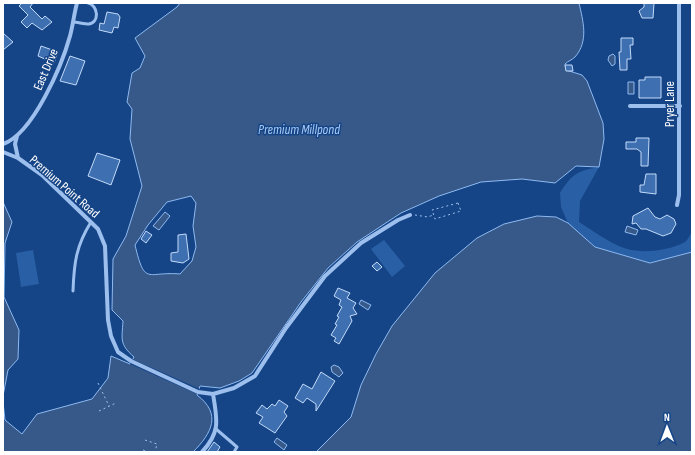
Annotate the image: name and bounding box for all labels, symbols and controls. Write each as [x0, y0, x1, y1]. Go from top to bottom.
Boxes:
street label: East Drive [30, 46, 62, 93]
street label: Pryer Lane [662, 81, 678, 127]
water label: Premium Millpond [258, 121, 341, 138]
street label: Premium Point Road [26, 152, 103, 221]
north arrow [647, 407, 687, 447]
text: N [664, 411, 670, 424]

